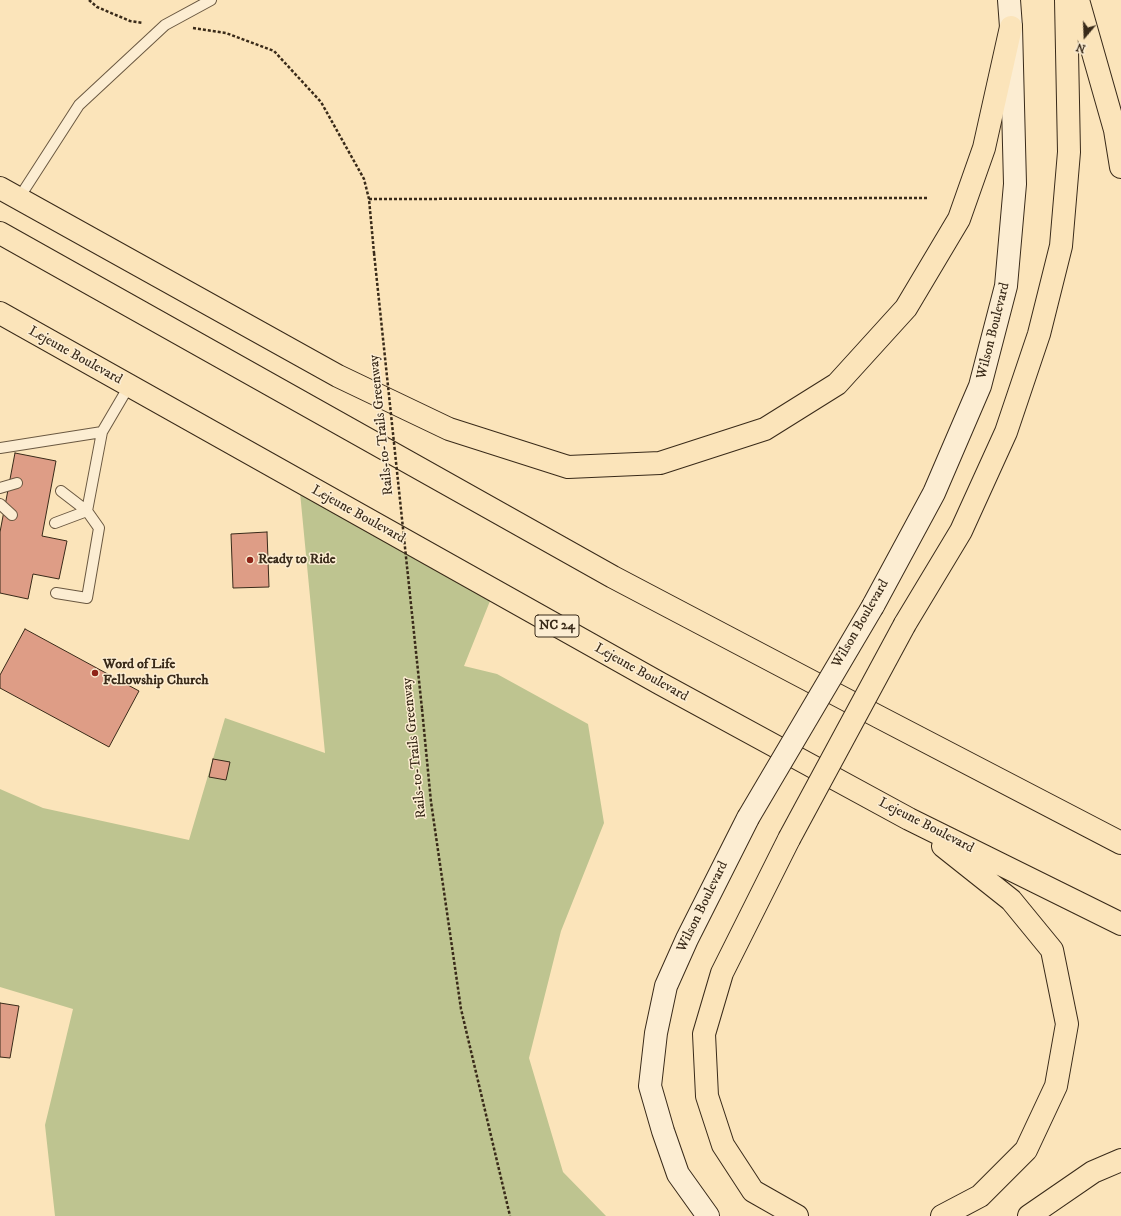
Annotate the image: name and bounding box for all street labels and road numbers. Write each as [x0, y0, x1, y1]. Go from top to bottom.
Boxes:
street label: Wilson Boulevard [974, 281, 1014, 381]
street label: Lejeune Boulevard [25, 323, 125, 389]
street label: Rails-to-Trails Greenway [366, 354, 398, 496]
street label: Lejeune Boulevard [308, 482, 408, 548]
street label: Wilson Boulevard [829, 577, 893, 671]
road number: NC 24 [535, 615, 579, 637]
street label: Lejeune Boulevard [591, 640, 691, 706]
street label: Rails-to-Trails Greenway [399, 677, 431, 819]
street label: Lejeune Boulevard [876, 795, 976, 857]
street label: Wilson Boulevard [674, 859, 732, 955]

